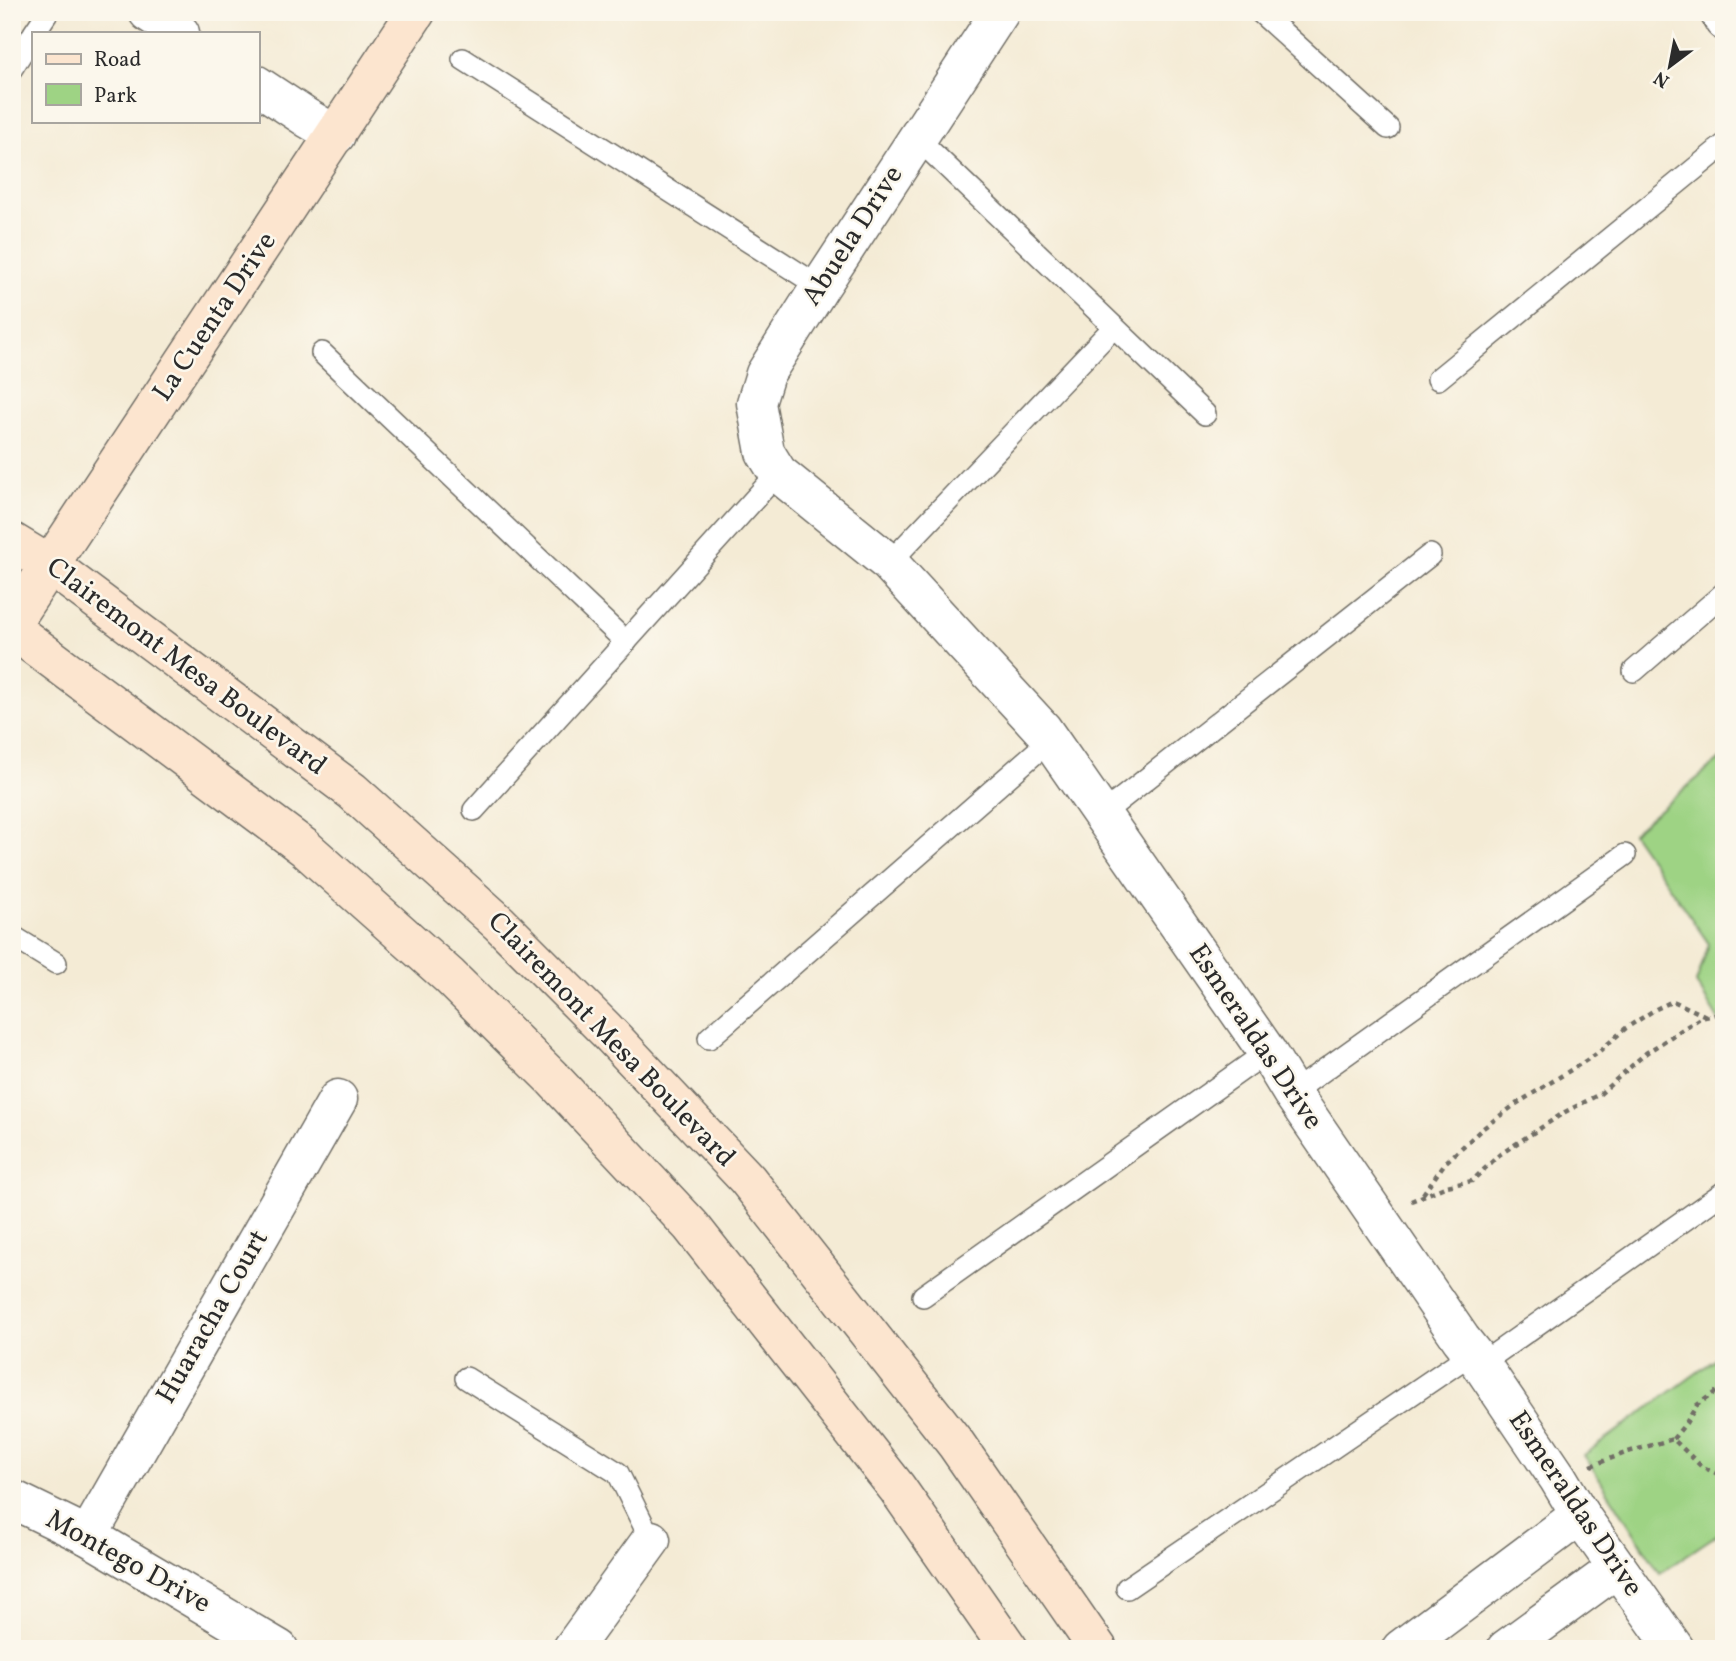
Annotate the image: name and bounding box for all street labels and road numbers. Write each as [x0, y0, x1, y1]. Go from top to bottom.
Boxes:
street label: Abuela Drive [793, 158, 913, 314]
street label: La Cuenta Drive [144, 224, 286, 410]
street label: Clairemont Mesa Boulevard [38, 549, 334, 785]
street label: Clairemont Mesa Boulevard [478, 903, 744, 1177]
street label: Esmeraldas Drive [1178, 936, 1332, 1138]
street label: Huaracha Court [147, 1223, 279, 1411]
street label: Esmeraldas Drive [1498, 1403, 1652, 1605]
street label: Montego Drive [38, 1501, 218, 1623]

